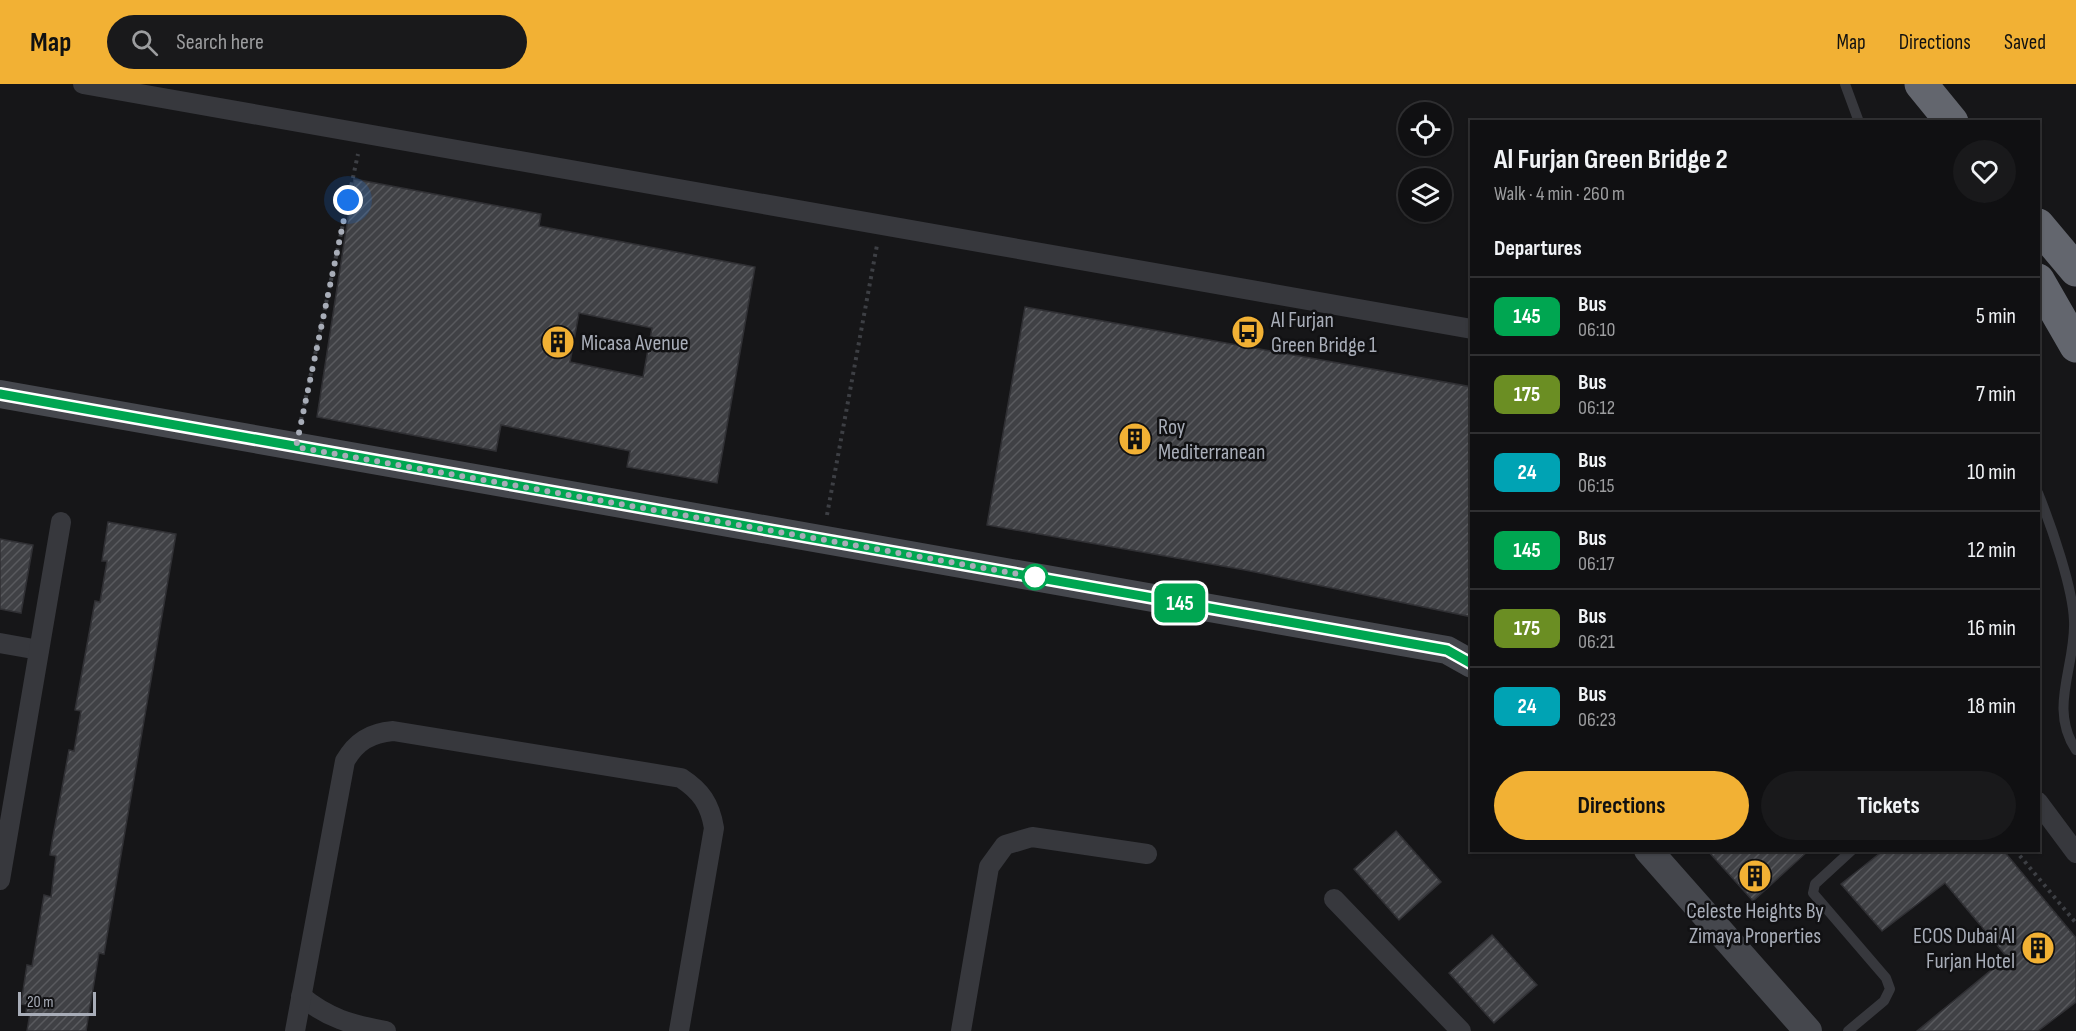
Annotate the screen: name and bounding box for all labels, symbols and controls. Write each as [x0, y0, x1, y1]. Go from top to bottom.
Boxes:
search box [107, 15, 527, 69]
text: Map [30, 26, 71, 59]
icon: search [128, 26, 161, 59]
text: Search here [176, 29, 264, 56]
text: Map [1836, 30, 1866, 55]
text: Directions [1899, 30, 1971, 55]
text: Saved [2004, 30, 2046, 55]
map controls [1398, 102, 1452, 222]
button: locate [1398, 102, 1452, 156]
button: heart [1953, 140, 2016, 203]
text: Al Furjan Green Bridge 2 [1494, 143, 1728, 176]
button: layers [1398, 168, 1452, 222]
text: Walk · 4 min · 260 m [1494, 182, 1625, 206]
your location [333, 185, 363, 215]
text: Departures [1494, 235, 1582, 262]
text: Bus [1578, 291, 1607, 318]
text: 5 min [1976, 303, 2016, 330]
text: 145 [1513, 304, 1541, 329]
place label: Al Furjan Green Bridge 1 [1270, 307, 1377, 359]
bus stop icon: Al Furjan Green Bridge 1 [1230, 314, 1266, 350]
text: 06:10 [1578, 318, 1615, 342]
building icon: Micasa Avenue [540, 324, 576, 360]
place label: Micasa Avenue [581, 330, 689, 357]
text: Bus [1578, 369, 1607, 396]
text: 7 min [1976, 381, 2016, 408]
text: 175 [1514, 382, 1540, 407]
text: 06:12 [1578, 396, 1615, 420]
place label: Roy Mediterranean [1158, 414, 1265, 466]
building icon: Roy Mediterranean [1117, 421, 1153, 457]
text: Bus [1578, 447, 1607, 474]
text: 10 min [1967, 459, 2016, 486]
text: 24 [1518, 460, 1536, 485]
text: 06:15 [1578, 474, 1614, 498]
text: Bus [1578, 525, 1607, 552]
text: 12 min [1968, 537, 2016, 564]
text: 145 [1513, 538, 1541, 563]
text: 06:17 [1578, 552, 1614, 576]
unlabelled marker [1022, 564, 1048, 590]
line badge: 145 [1146, 584, 1214, 622]
text: 145 [1166, 591, 1194, 616]
text: Bus [1578, 603, 1607, 630]
text: 16 min [1968, 615, 2016, 642]
text: 175 [1514, 616, 1540, 641]
text: 06:21 [1578, 630, 1615, 654]
text: Bus [1578, 681, 1607, 708]
text: 18 min [1968, 693, 2016, 720]
text: 24 [1518, 694, 1536, 719]
text: 06:23 [1578, 708, 1616, 732]
button: Directions [1494, 771, 1749, 840]
button: Tickets [1761, 771, 2016, 840]
building icon: Celeste Heights By Zimaya Properties [1737, 858, 1773, 894]
place label: Celeste Heights By Zimaya Properties [1686, 898, 1824, 950]
place label: ECOS Dubai Al Furjan Hotel [1913, 923, 2015, 975]
building icon: ECOS Dubai Al Furjan Hotel [2020, 930, 2056, 966]
scale bar [18, 989, 96, 1016]
text: 20 m [27, 993, 54, 1012]

